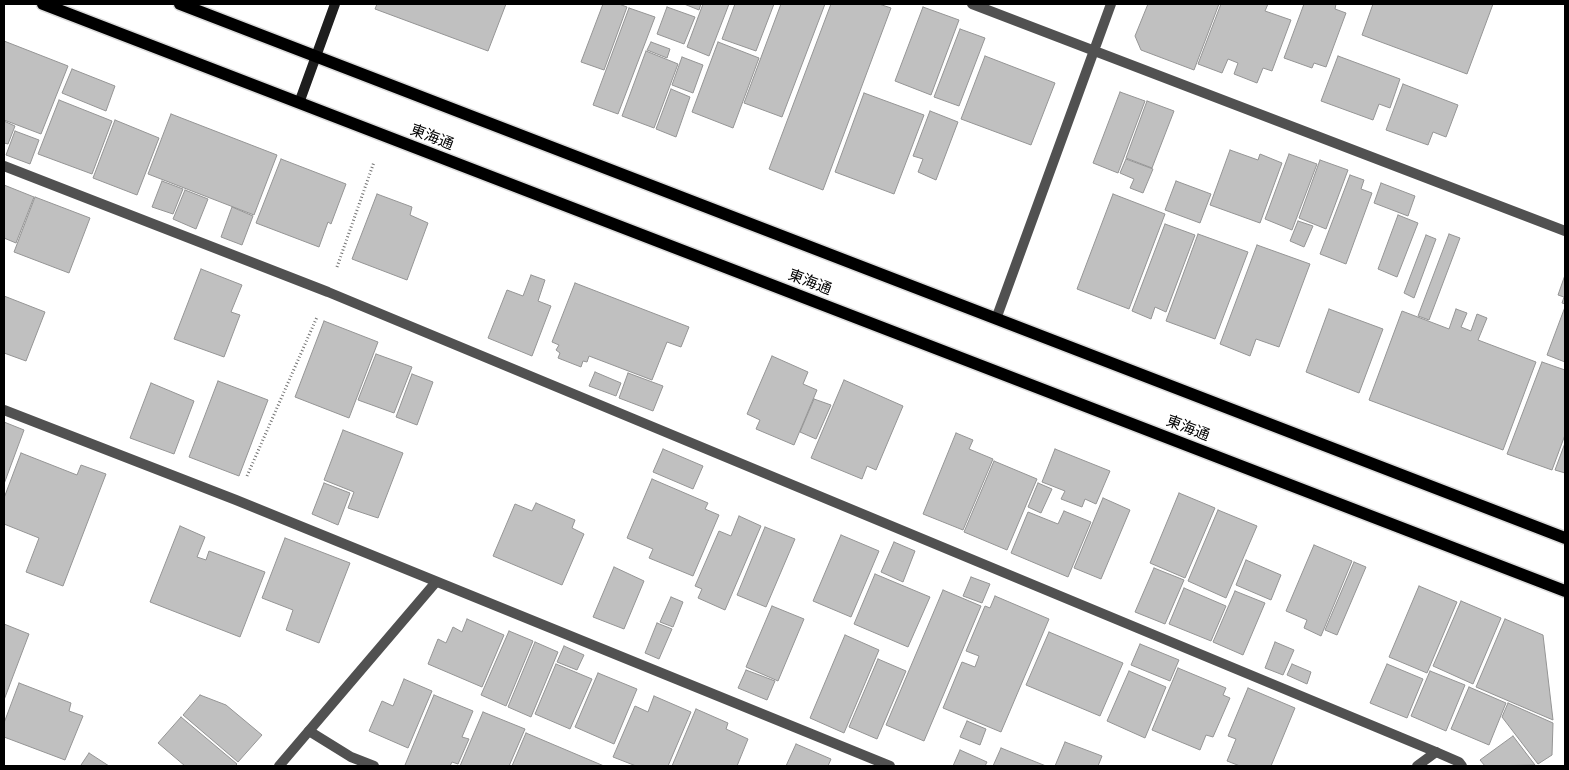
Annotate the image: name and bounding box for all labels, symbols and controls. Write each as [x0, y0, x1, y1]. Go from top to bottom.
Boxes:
street label: 東海通 [408, 121, 456, 153]
street label: 東海通 [786, 266, 834, 298]
street label: 東海通 [1164, 412, 1212, 444]

